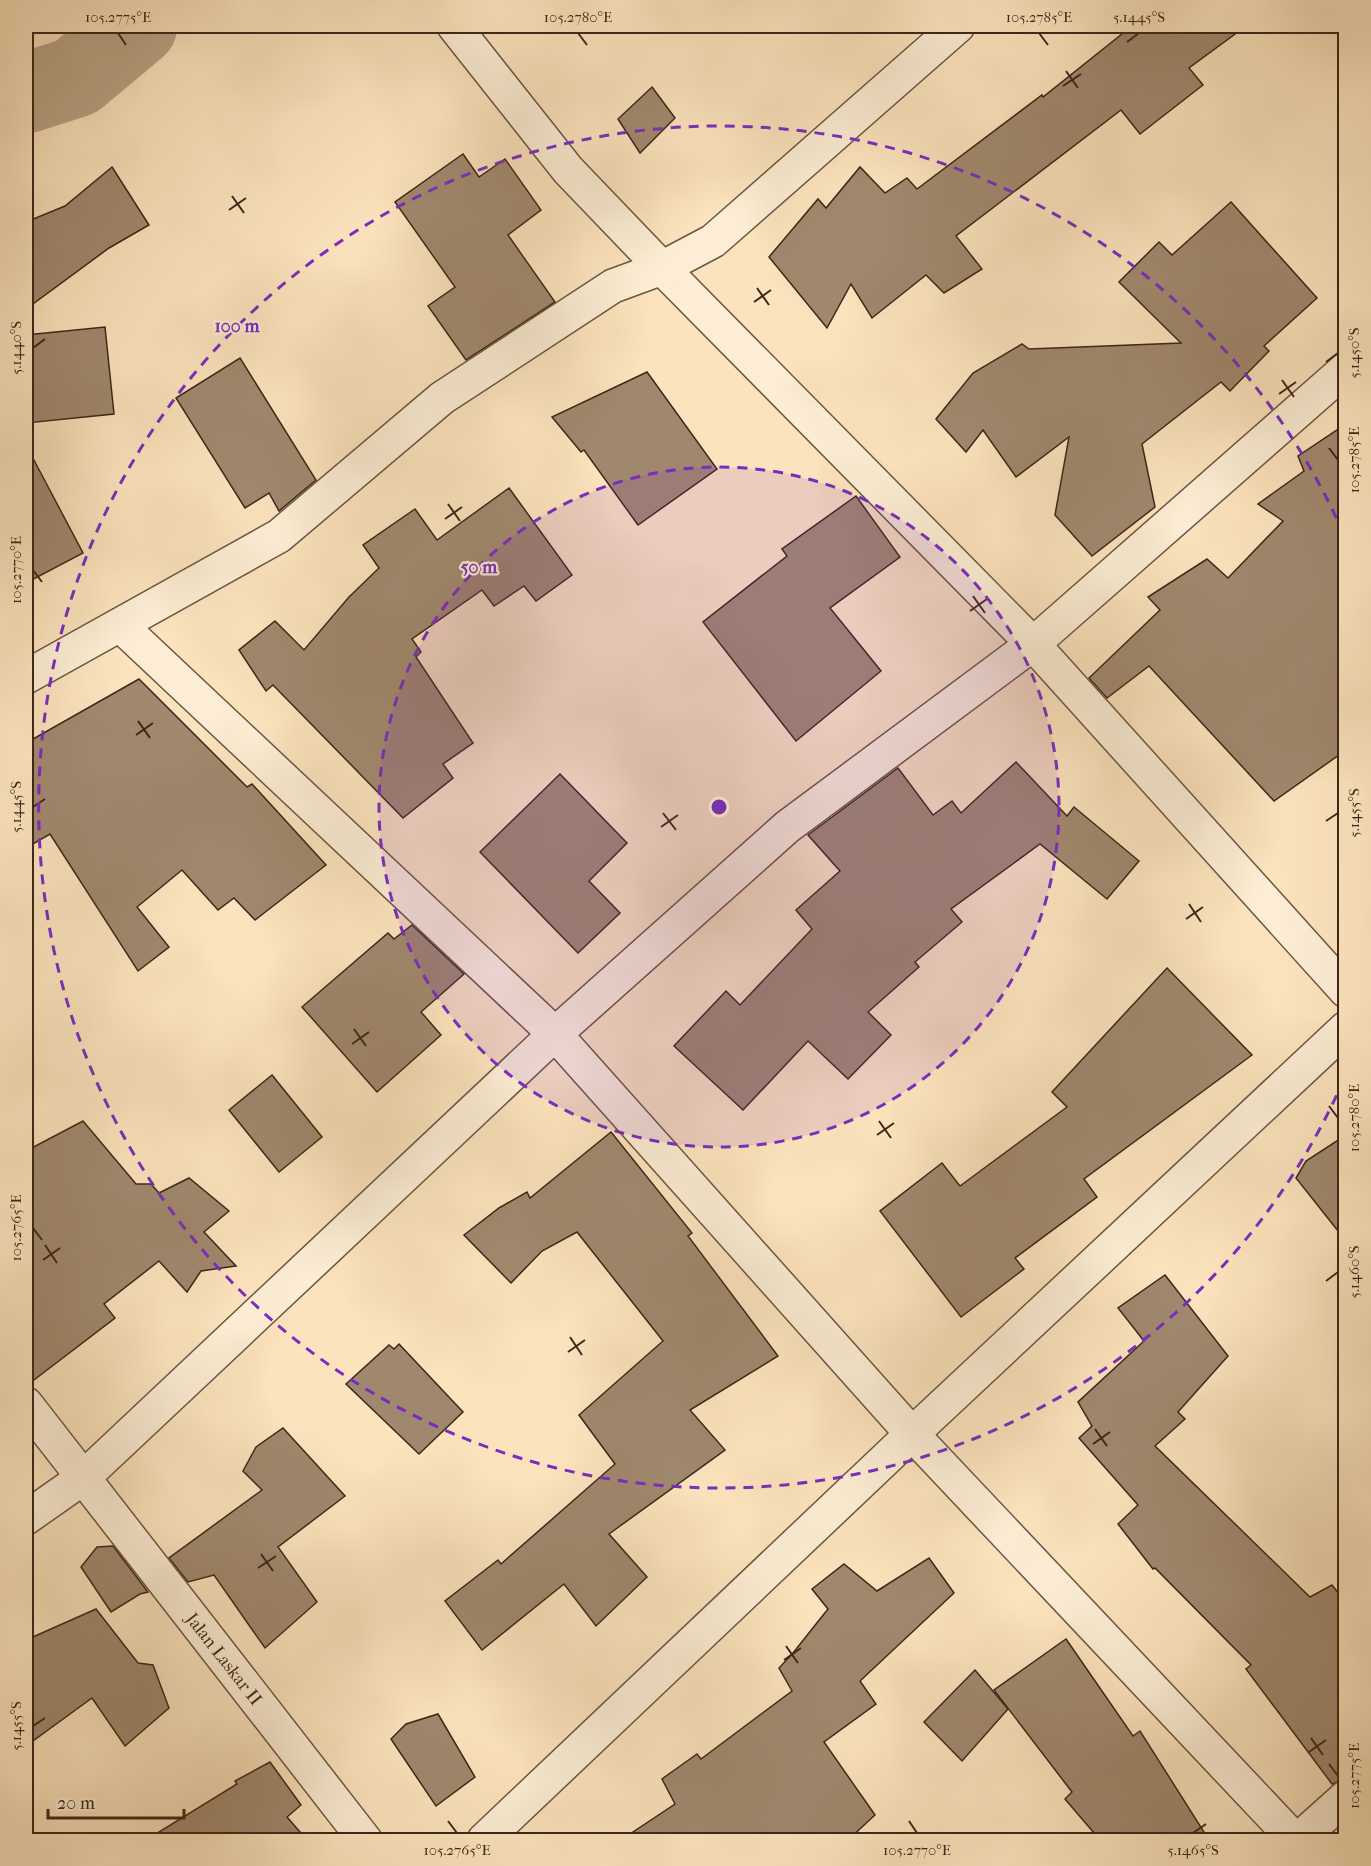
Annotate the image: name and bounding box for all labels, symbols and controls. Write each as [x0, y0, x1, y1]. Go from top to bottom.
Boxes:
text: 105.2775°E [85, 8, 151, 26]
text: 105.2780°E [544, 8, 612, 26]
text: 105.2785°E [1006, 8, 1072, 26]
text: 5.1445°S [1113, 8, 1165, 26]
text: 100 m [214, 316, 261, 337]
text: 5.1440°S [7, 321, 25, 375]
text: 5.1450°S [1345, 327, 1363, 379]
text: 105.2785°E [1345, 427, 1363, 493]
text: 105.2770°E [7, 536, 25, 604]
text: 50 m [461, 557, 498, 578]
text: 5.1445°S [7, 781, 25, 833]
text: 5.1455°S [1345, 788, 1363, 838]
centre of rings [709, 797, 729, 817]
text: 105.2780°E [1345, 1084, 1363, 1152]
text: 105.2765°E [7, 1194, 25, 1262]
text: 5.1460°S [1345, 1245, 1363, 1299]
street label: Jalan Laskar II [180, 1607, 266, 1710]
text: 5.1455°S [7, 1701, 25, 1751]
text: 105.2775°E [1345, 1743, 1363, 1809]
scale bar [48, 1782, 184, 1820]
text: 20 m [57, 1793, 95, 1814]
text: 105.2765°E [423, 1841, 491, 1859]
text: 105.2770°E [883, 1841, 951, 1859]
text: 5.1465°S [1167, 1841, 1219, 1859]

